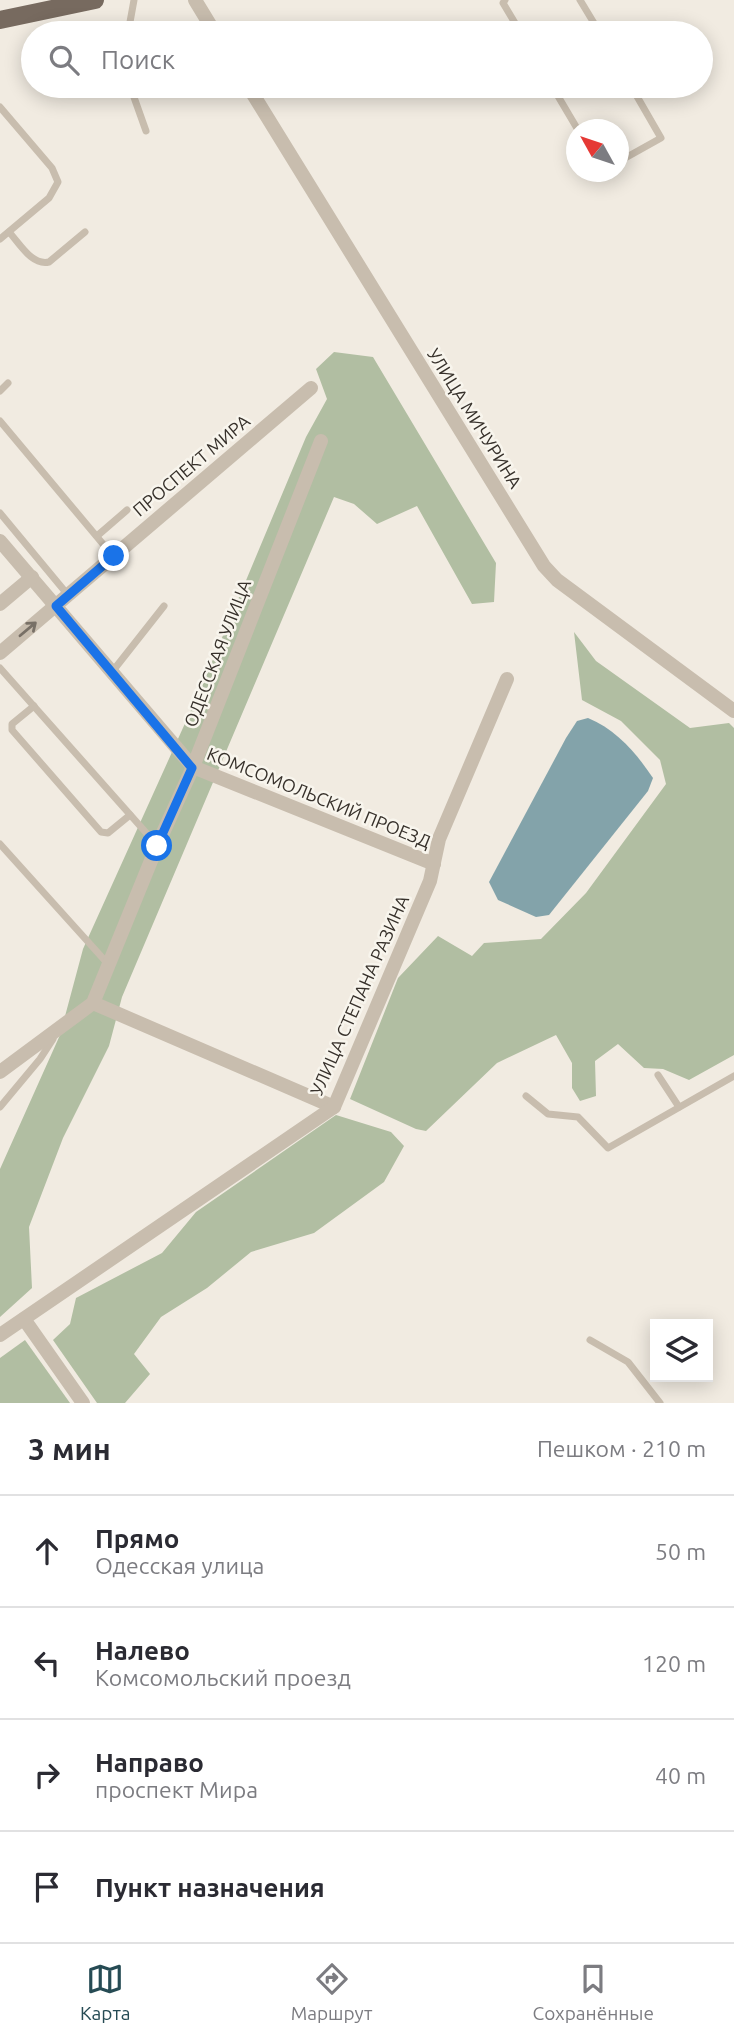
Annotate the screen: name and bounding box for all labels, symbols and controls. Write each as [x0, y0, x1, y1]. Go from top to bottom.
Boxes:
search box [21, 21, 713, 98]
icon: search [45, 41, 83, 79]
text: Поиск [101, 45, 175, 74]
north arrow [566, 119, 629, 182]
street label: УЛИЦА МИЧУРИНА [424, 344, 526, 492]
street label: ПРОСПЕКТ МИРА [129, 410, 254, 520]
route end [98, 540, 129, 571]
street label: ОДЕССКАЯ УЛИЦА [180, 576, 254, 730]
one-way arrow [19, 622, 37, 638]
street label: КОМСОМОЛЬСКИЙ ПРОЕЗД [204, 743, 434, 851]
route start [141, 830, 172, 861]
street label: УЛИЦА СТЕПАНА РАЗИНА [306, 892, 412, 1098]
map controls [650, 1319, 713, 1382]
button: layers [650, 1319, 713, 1382]
text: 3 мин [28, 1432, 111, 1466]
text: Пешком · 210 m [537, 1436, 706, 1461]
text: Прямо [95, 1524, 179, 1553]
icon: ahead [28, 1532, 66, 1570]
text: 50 m [655, 1539, 706, 1564]
text: Одесская улица [95, 1553, 264, 1578]
text: Налево [95, 1636, 190, 1665]
icon: left [28, 1644, 66, 1682]
text: 120 m [642, 1651, 706, 1676]
text: Комсомольский проезд [95, 1665, 351, 1690]
text: Направо [95, 1748, 204, 1777]
icon: right [28, 1756, 66, 1794]
text: 40 m [655, 1763, 706, 1788]
text: проспект Мира [95, 1777, 258, 1802]
icon: arrive [28, 1868, 66, 1906]
text: Пункт назначения [95, 1873, 325, 1902]
tab: Карта [80, 1960, 131, 2024]
tab: Маршрут [291, 1960, 373, 2024]
tab: Сохранённые [533, 1960, 654, 2024]

